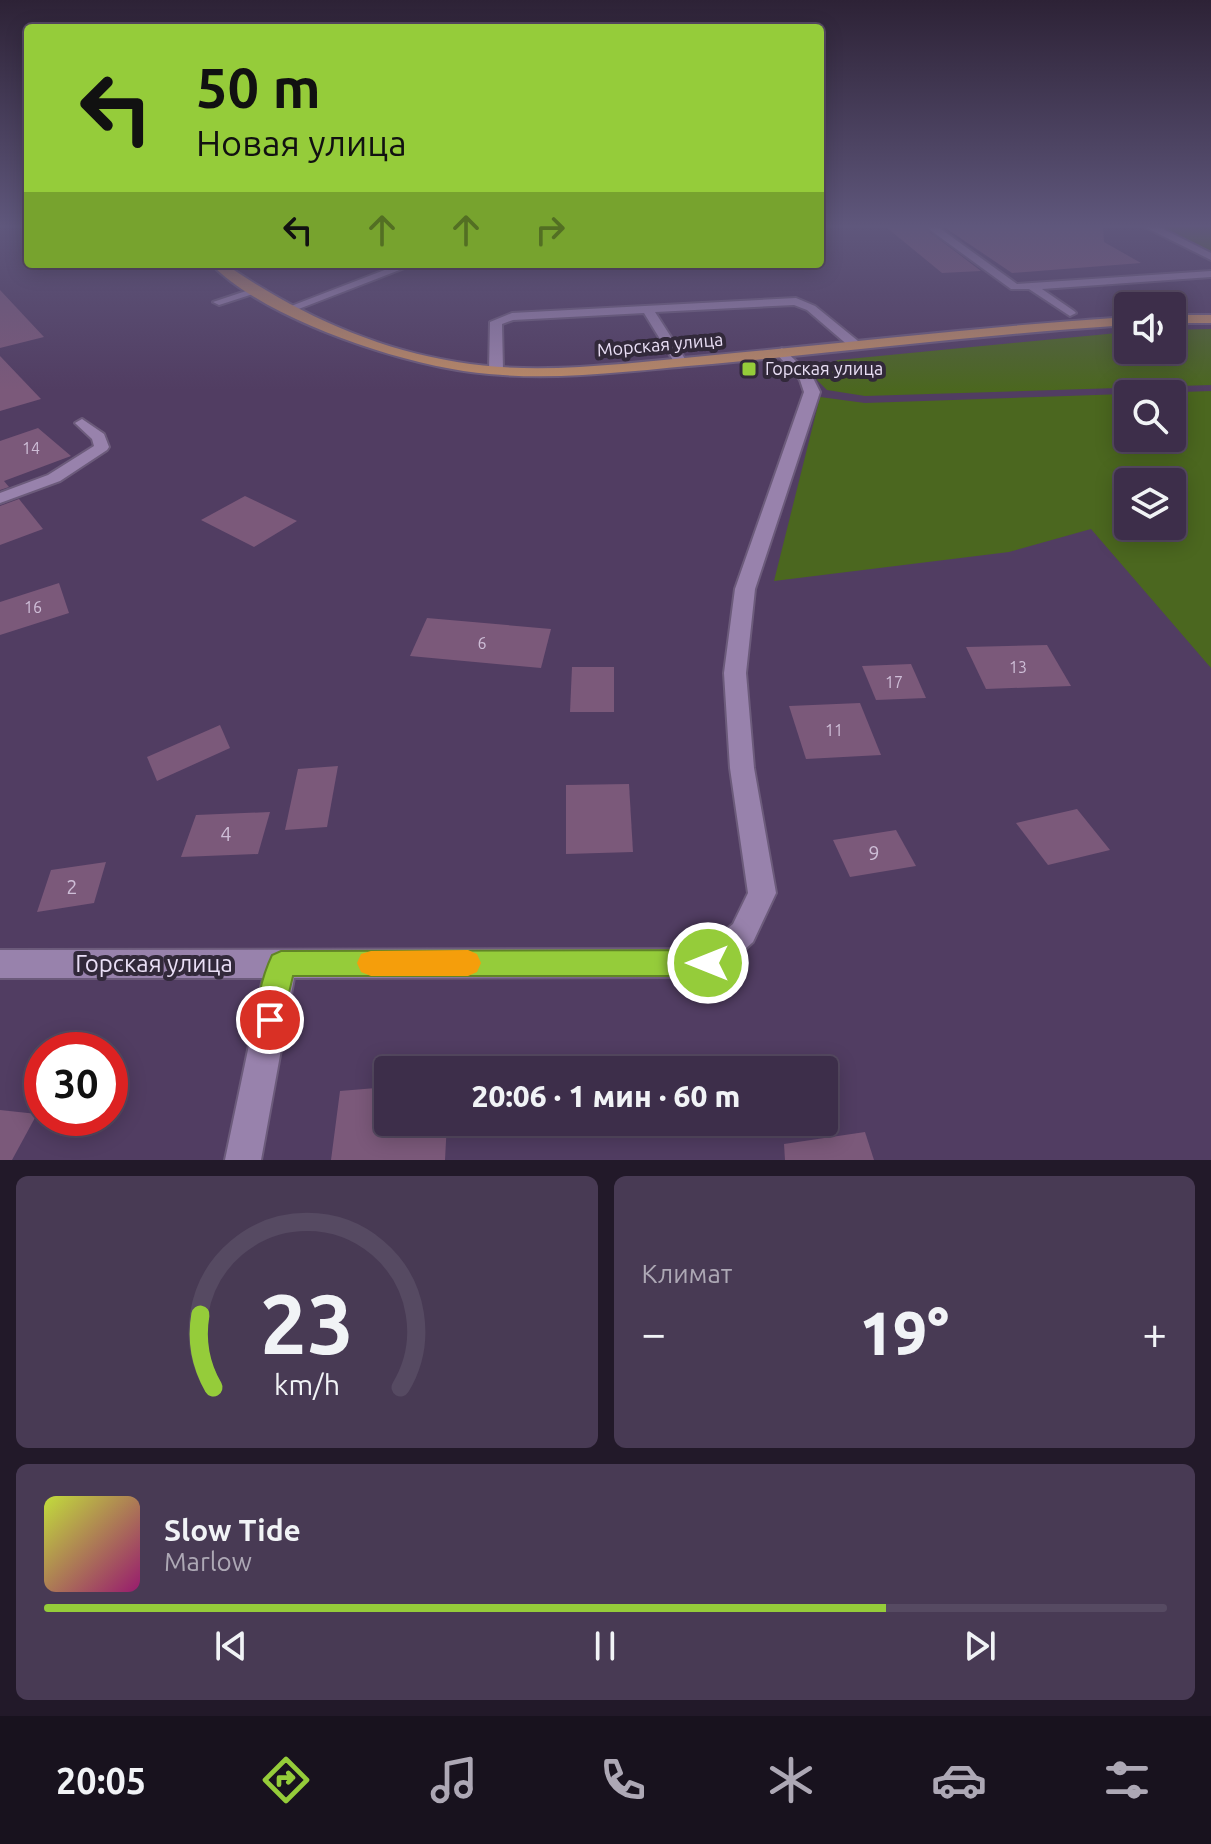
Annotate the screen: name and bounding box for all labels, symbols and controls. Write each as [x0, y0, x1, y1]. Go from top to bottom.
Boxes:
icon: left [64, 56, 168, 160]
text: 50 m [196, 56, 321, 119]
text: Новая улица [196, 122, 407, 163]
icon: left [276, 208, 320, 252]
icon: ahead [360, 208, 404, 252]
icon: ahead [444, 208, 488, 252]
icon: right [528, 208, 572, 252]
map controls [1114, 292, 1186, 540]
button: sound [1114, 292, 1186, 364]
street label: Морская улица [596, 329, 724, 359]
place label: Горская улица [765, 358, 883, 378]
marker: Горская улица [740, 360, 758, 378]
button: search [1114, 380, 1186, 452]
house number: 14 [22, 439, 40, 457]
button: layers [1114, 468, 1186, 540]
house number: 16 [24, 598, 42, 616]
house number: 6 [477, 634, 487, 652]
house number: 13 [1009, 658, 1027, 676]
house number: 17 [885, 673, 903, 691]
house number: 11 [825, 721, 843, 739]
house number: 4 [220, 822, 232, 845]
house number: 9 [868, 841, 880, 864]
house number: 2 [66, 875, 78, 898]
position arrow [666, 921, 750, 1005]
street label: Горская улица [75, 950, 233, 977]
pin [236, 986, 304, 1054]
icon: arrive [248, 998, 292, 1042]
speed limit sign: 30 [24, 1032, 128, 1136]
text: 20:06 · 1 мин · 60 m [472, 1079, 740, 1113]
text: Климат [642, 1259, 732, 1288]
text: 23 [260, 1276, 354, 1370]
text: 19° [860, 1299, 949, 1366]
text: − [642, 1308, 666, 1357]
text: + [1142, 1308, 1167, 1357]
text: km/h [274, 1368, 340, 1400]
text: Slow Tide [164, 1513, 301, 1547]
text: Marlow [164, 1547, 252, 1576]
icon: previous [209, 1624, 253, 1668]
icon: pause [583, 1624, 627, 1668]
icon: next [958, 1624, 1002, 1668]
icon: directions [258, 1752, 314, 1808]
icon: music [426, 1752, 482, 1808]
icon: phone [595, 1752, 651, 1808]
icon: climate [763, 1752, 819, 1808]
icon: car [931, 1752, 987, 1808]
icon: filters [1099, 1752, 1155, 1808]
text: 20:05 [56, 1760, 146, 1801]

